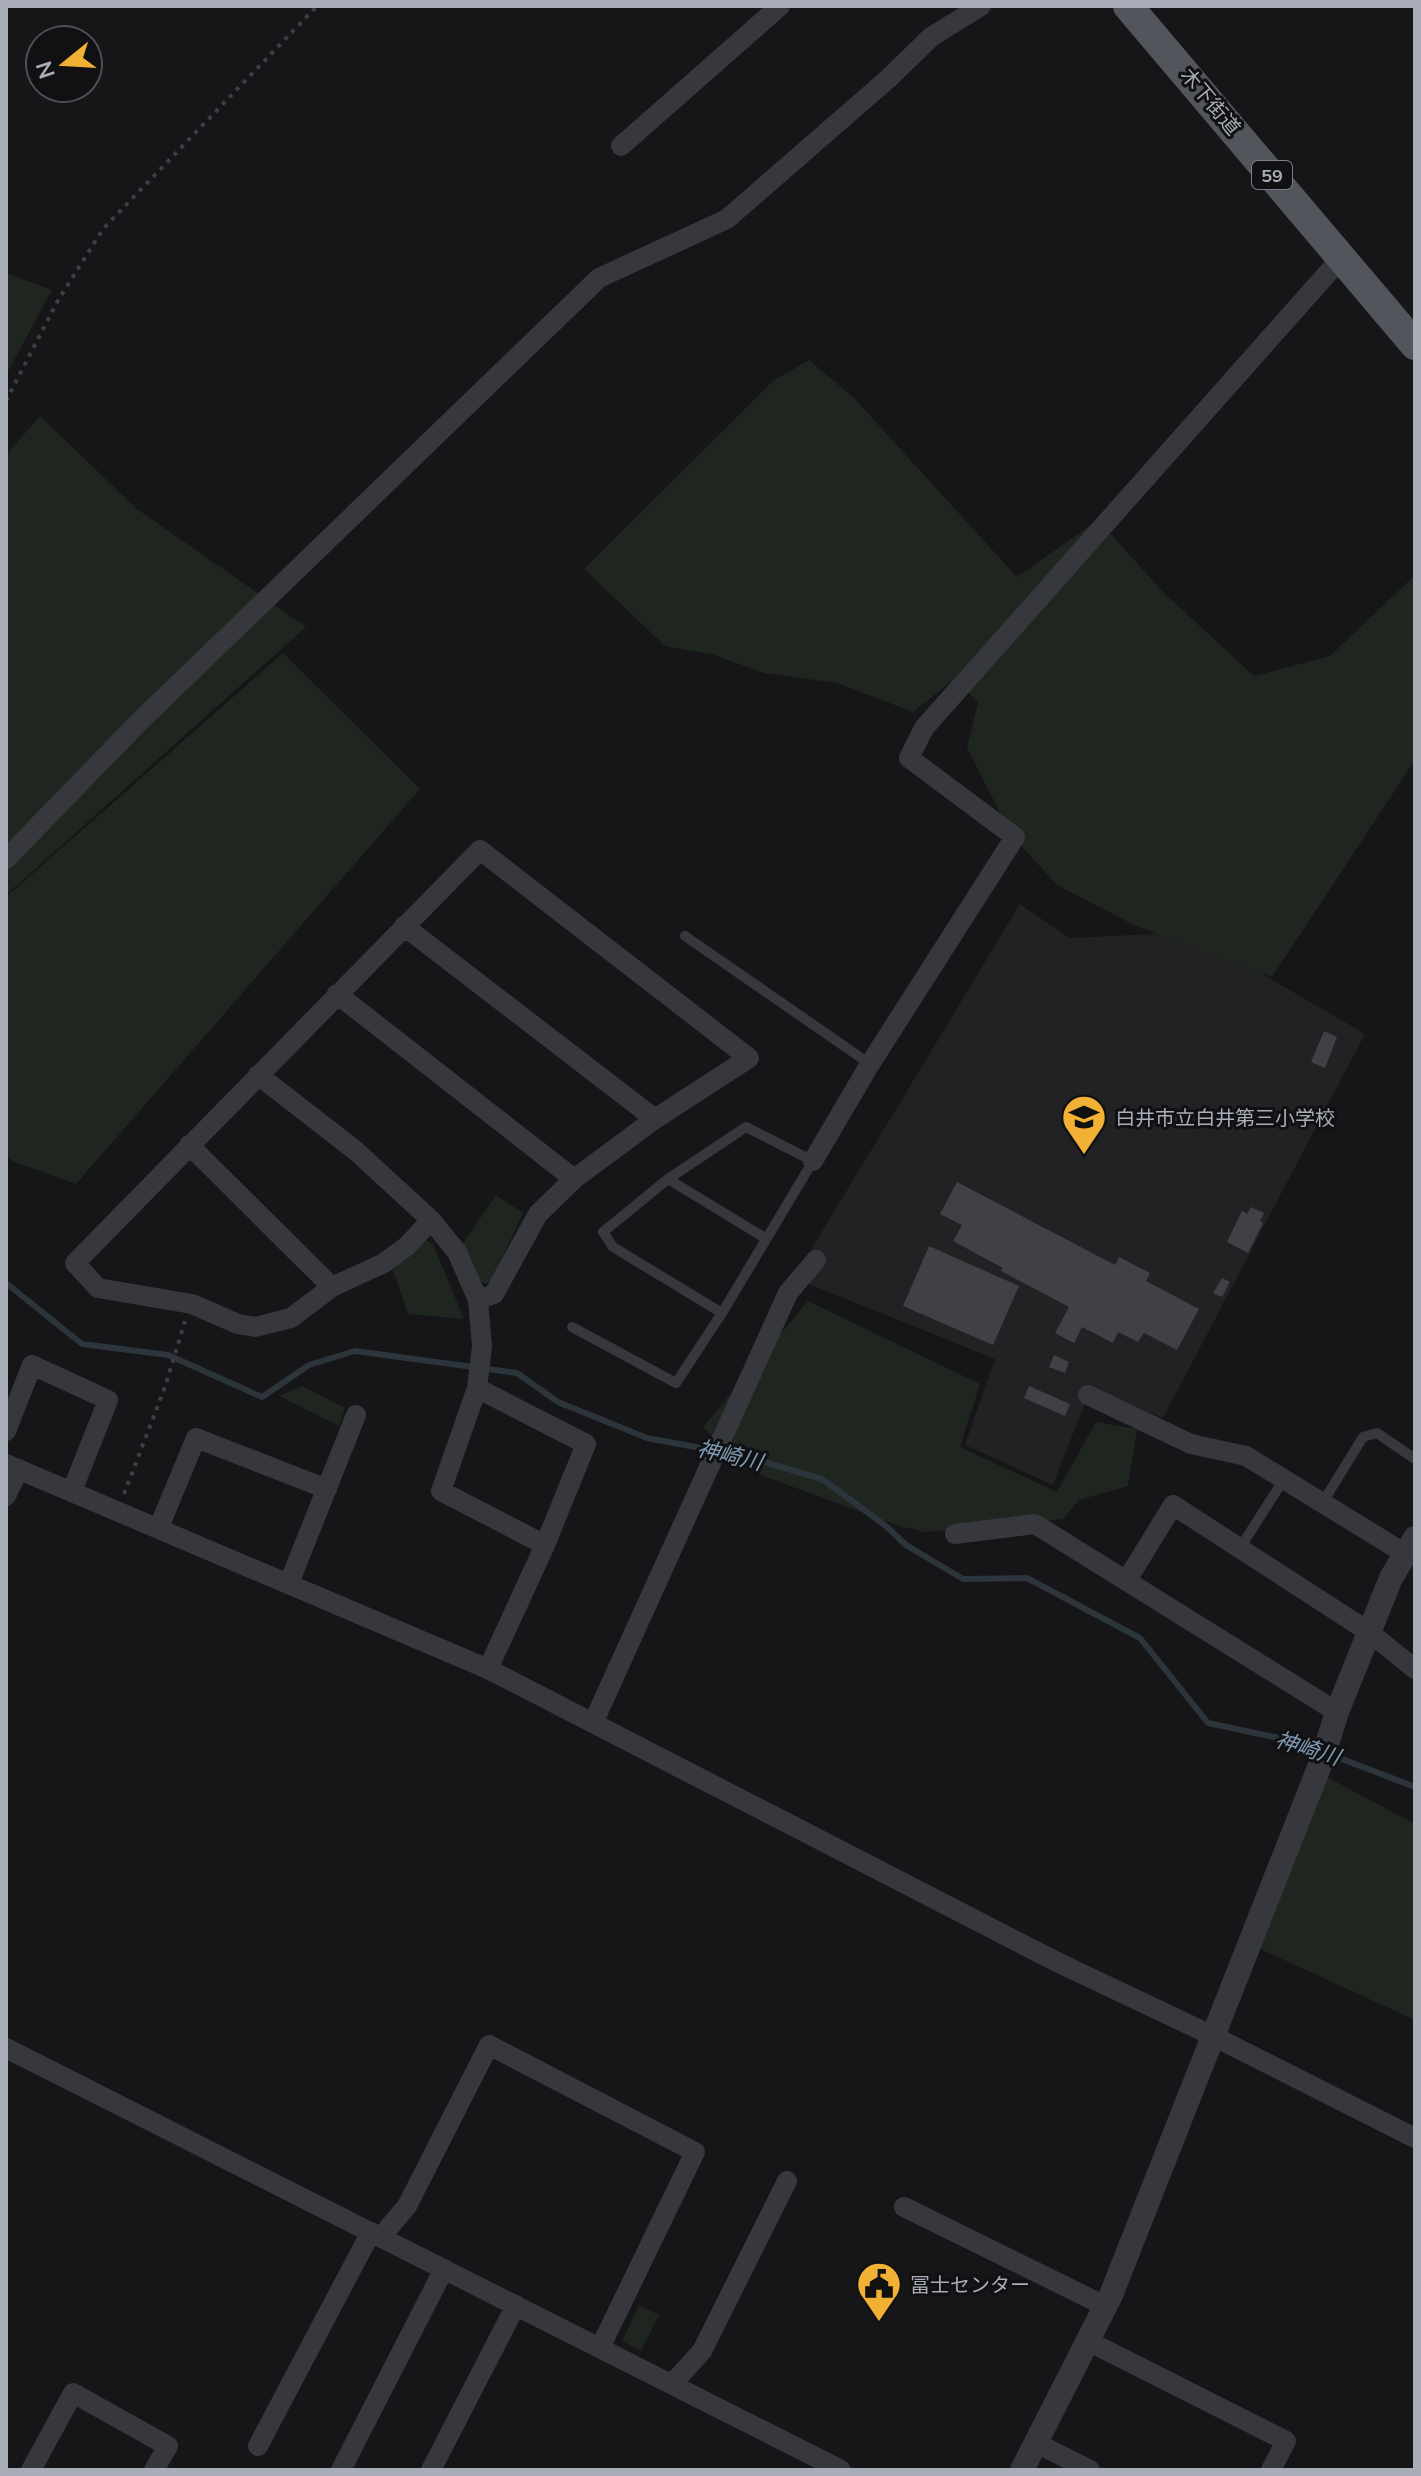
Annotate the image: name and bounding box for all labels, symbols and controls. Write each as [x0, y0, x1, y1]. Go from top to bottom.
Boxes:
north arrow [24, 24, 104, 104]
text: N [29, 58, 61, 82]
street label: 木下街道 [1176, 62, 1246, 140]
road number: 59 [1252, 161, 1292, 189]
school or university icon: 白井市立白井第三小学校 [1060, 1093, 1108, 1156]
place label: 白井市立白井第三小学校 [1115, 1105, 1335, 1130]
water label: 神崎川 [695, 1434, 767, 1477]
water label: 神崎川 [1272, 1725, 1346, 1772]
public building icon: 冨士センター [855, 2260, 903, 2323]
place label: 冨士センター [910, 2272, 1030, 2297]

